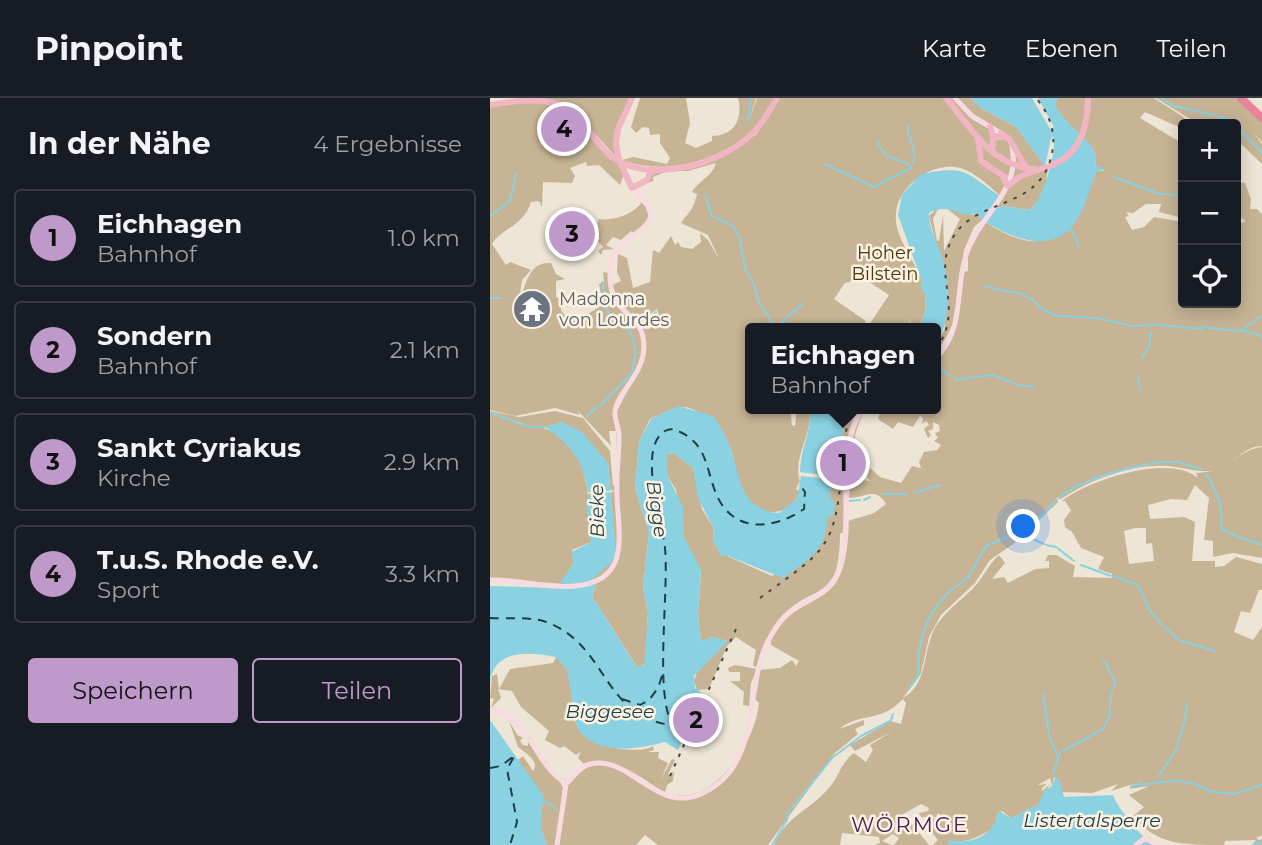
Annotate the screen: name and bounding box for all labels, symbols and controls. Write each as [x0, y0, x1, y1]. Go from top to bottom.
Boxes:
text: Pinpoint [35, 28, 183, 68]
text: Karte [922, 34, 987, 63]
text: Ebenen [1025, 34, 1118, 63]
text: Teilen [1156, 34, 1227, 63]
pin: 4 [541, 103, 587, 155]
map controls [1178, 119, 1241, 308]
button: + [1178, 119, 1241, 182]
text: In der Nähe [28, 125, 211, 162]
text: 4 Ergebnisse [313, 130, 462, 158]
button: − [1178, 182, 1241, 245]
text: Eichhagen [97, 208, 242, 240]
pin: 3 [549, 208, 595, 260]
text: 1 [48, 224, 58, 252]
text: 1.0 km [388, 224, 460, 252]
text: Bahnhof [97, 240, 197, 268]
park label: Hoher Bilstein [852, 242, 918, 285]
button: locate [1178, 245, 1241, 308]
temple icon: Madonna von Lourdes [511, 288, 553, 330]
place label: Madonna von Lourdes [559, 288, 670, 331]
text: Sondern [97, 320, 212, 352]
popup [745, 323, 941, 414]
text: 2 [46, 336, 60, 364]
text: 2.1 km [390, 336, 460, 364]
text: Eichhagen [770, 339, 916, 371]
text: Bahnhof [97, 352, 197, 380]
text: Bahnhof [770, 371, 870, 399]
text: Sankt Cyriakus [97, 432, 301, 464]
pin: 1 [820, 437, 866, 489]
text: 3 [46, 448, 60, 476]
text: 2.9 km [384, 448, 460, 476]
text: Kirche [97, 464, 171, 492]
water label: Bigge [642, 479, 672, 539]
water label: Bieke [585, 484, 609, 538]
your location [1006, 509, 1040, 543]
text: T.u.S. Rhode e.V. [97, 544, 318, 576]
text: 4 [45, 560, 61, 588]
text: 3.3 km [385, 560, 460, 588]
text: Sport [97, 576, 160, 604]
button: Speichern [28, 658, 238, 723]
button: Teilen [252, 658, 462, 723]
pin: 2 [673, 694, 719, 746]
water label: Biggesee [565, 700, 655, 723]
water label: Listertalsperre [1023, 809, 1161, 832]
district label: WÖRMGE [851, 812, 969, 837]

